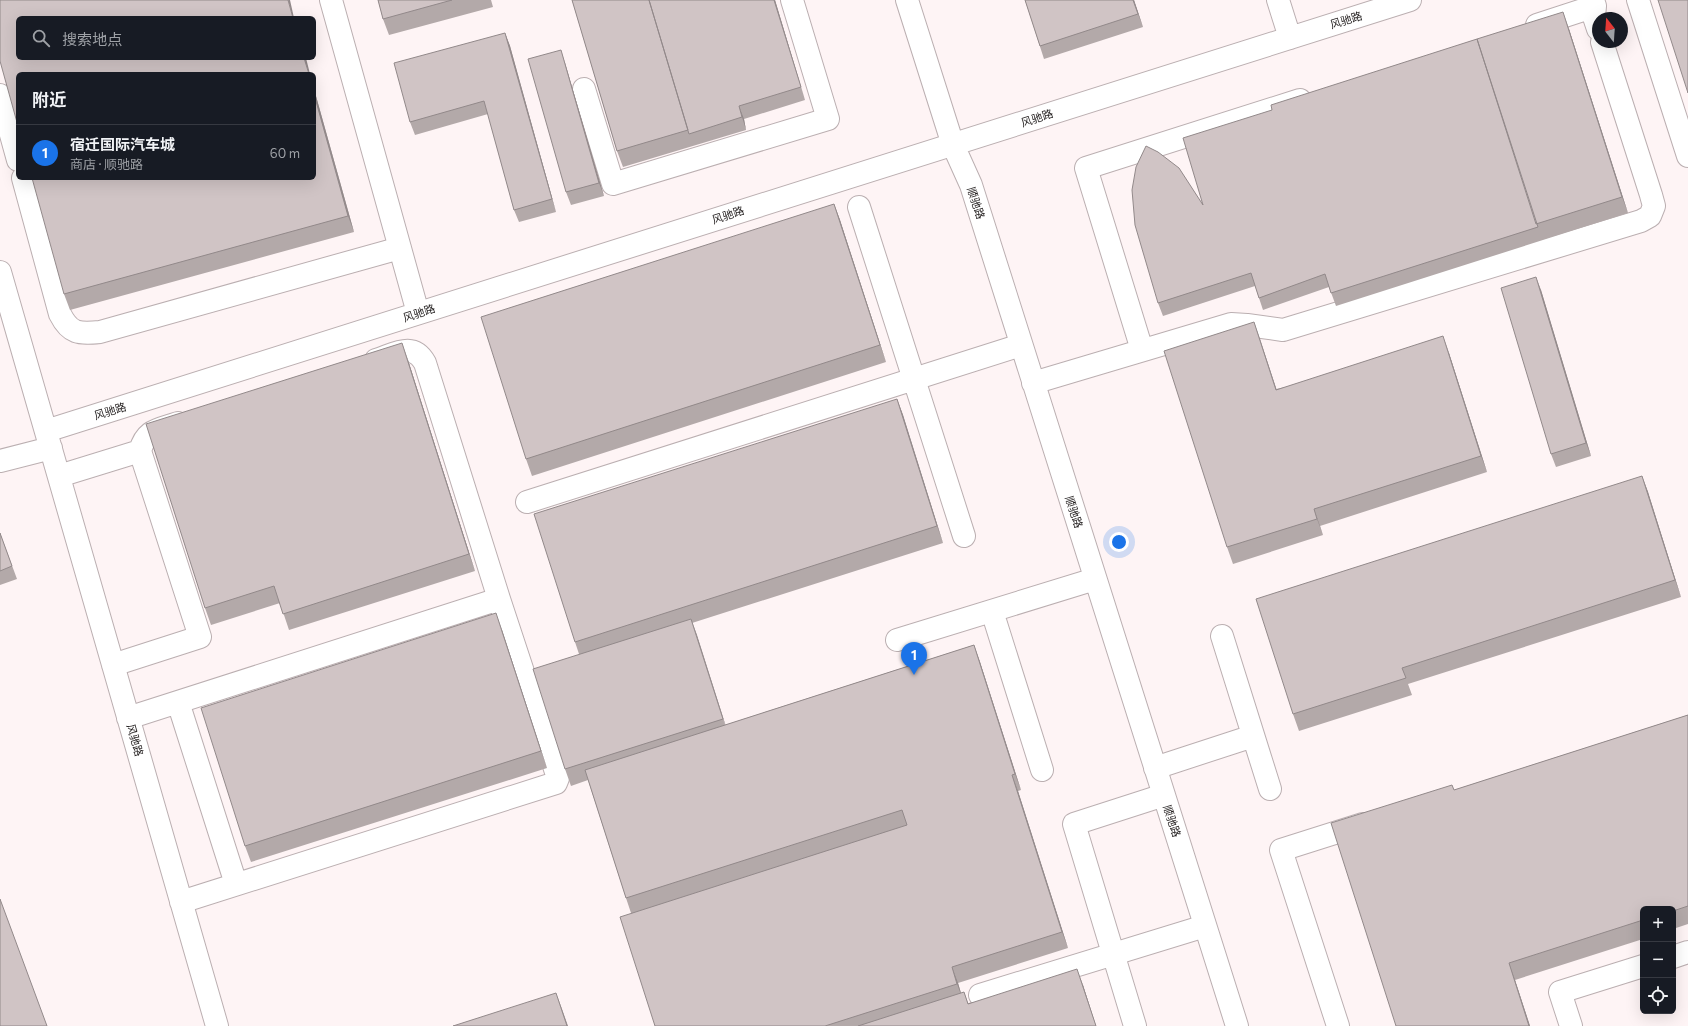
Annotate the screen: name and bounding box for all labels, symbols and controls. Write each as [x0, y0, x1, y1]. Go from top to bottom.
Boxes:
street label: 风驰路 [1328, 8, 1364, 31]
north arrow [1592, 12, 1628, 48]
search box [16, 16, 316, 60]
icon: search [30, 27, 52, 49]
text: 搜索地点 [62, 30, 122, 48]
text: 附近 [32, 89, 66, 110]
street label: 风驰路 [1019, 106, 1055, 129]
text: 宿迁国际汽车城 [70, 135, 175, 153]
text: 1 [42, 145, 48, 161]
text: 60 m [270, 145, 300, 161]
text: 商店 · 顺驰路 [70, 156, 143, 172]
street label: 顺驰路 [965, 185, 988, 221]
street label: 风驰路 [710, 203, 746, 226]
street label: 风驰路 [401, 301, 437, 324]
street label: 风驰路 [92, 399, 128, 422]
street label: 顺驰路 [1063, 494, 1086, 530]
your location [1109, 532, 1129, 552]
pin: 1 [901, 642, 927, 675]
street label: 风驰路 [125, 722, 146, 758]
street label: 顺驰路 [1161, 803, 1184, 839]
map controls [1640, 906, 1676, 1014]
button: + [1640, 906, 1676, 942]
button: − [1640, 942, 1676, 978]
button: locate [1640, 978, 1676, 1014]

